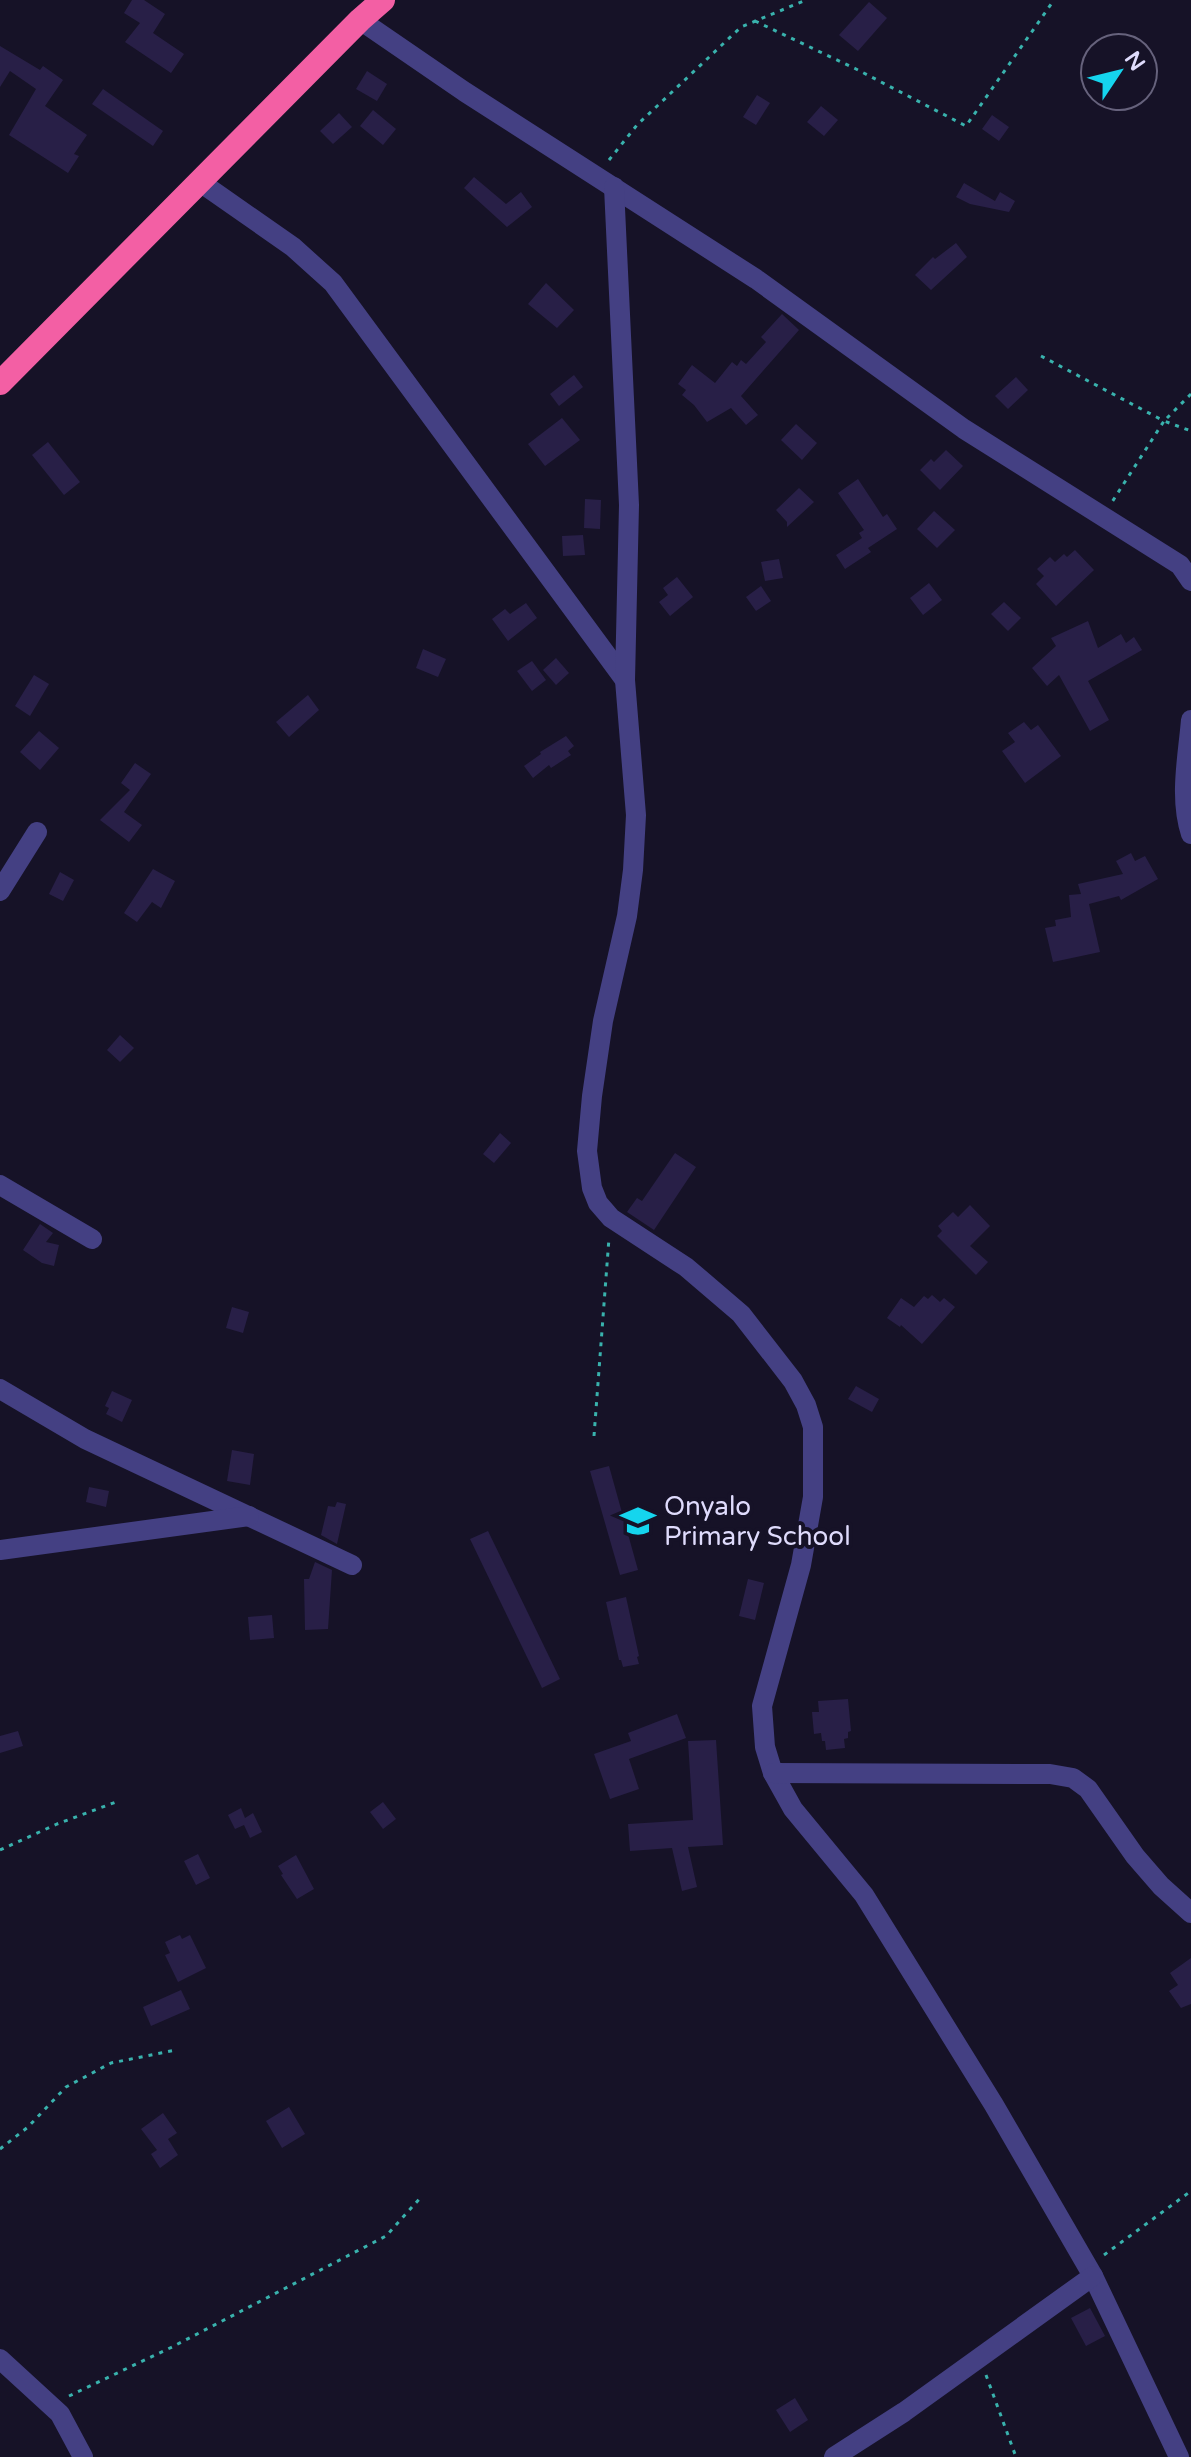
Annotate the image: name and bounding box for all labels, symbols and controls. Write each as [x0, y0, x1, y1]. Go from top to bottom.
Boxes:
north arrow [1079, 32, 1159, 112]
text: N [1119, 46, 1150, 76]
place label: Onyalo Primary School [664, 1491, 851, 1552]
school or university icon: Onyalo Primary School [619, 1502, 657, 1540]

